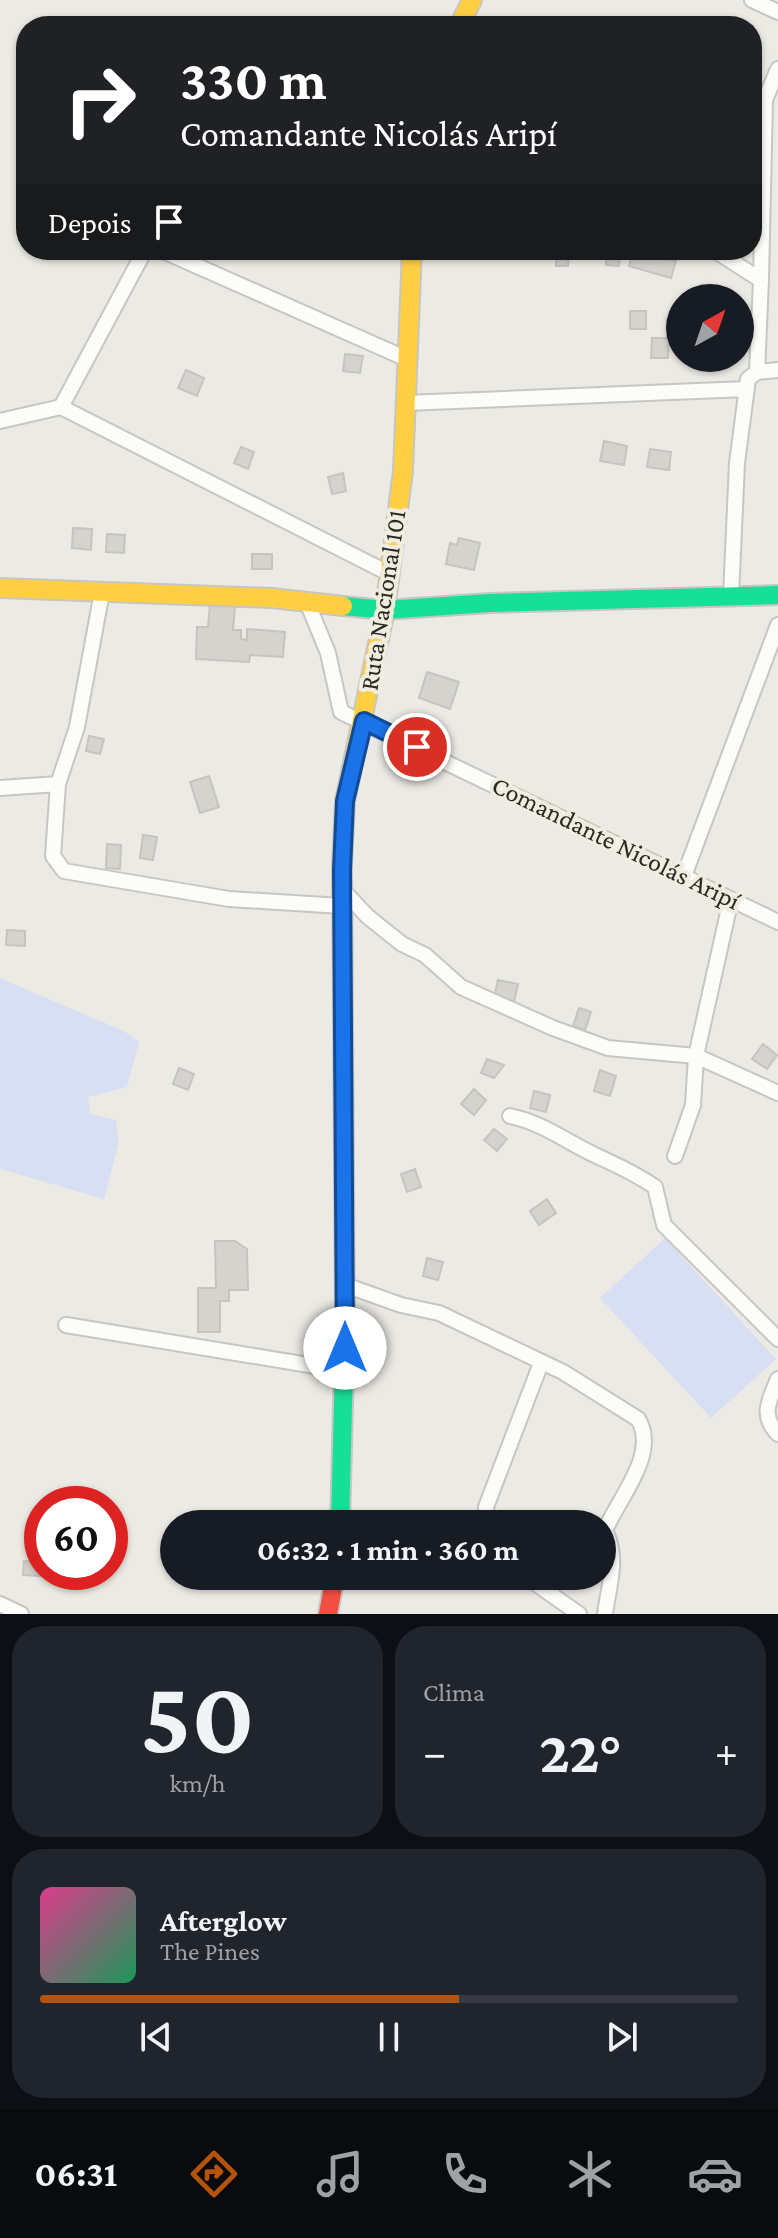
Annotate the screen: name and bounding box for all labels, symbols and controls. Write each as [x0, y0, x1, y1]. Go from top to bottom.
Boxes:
icon: right [48, 48, 152, 152]
text: 330 m [180, 49, 327, 111]
text: Comandante Nicolás Aripí [180, 114, 557, 154]
icon: arrive [147, 200, 191, 244]
text: Depois [48, 206, 131, 239]
north arrow [666, 284, 754, 372]
map controls [666, 284, 754, 372]
street label: Ruta Nacional 101 [354, 508, 412, 692]
pin [383, 713, 451, 781]
icon: arrive [395, 725, 439, 769]
street label: Comandante Nicolás Aripí [487, 770, 746, 916]
position arrow [303, 1306, 387, 1390]
speed limit sign: 60 [24, 1486, 128, 1590]
text: 06:32 · 1 min · 360 m [257, 1533, 519, 1566]
text: 50 [140, 1659, 255, 1774]
text: Clima [423, 1678, 485, 1707]
text: 22° [539, 1718, 622, 1785]
text: − [423, 1728, 446, 1776]
text: + [715, 1728, 738, 1776]
text: km/h [169, 1769, 226, 1798]
text: Afterglow [160, 1904, 287, 1937]
text: The Pines [160, 1937, 260, 1966]
icon: previous [134, 2015, 178, 2059]
icon: pause [367, 2015, 411, 2059]
icon: next [600, 2015, 644, 2059]
icon: directions [186, 2146, 242, 2202]
icon: music [312, 2146, 368, 2202]
icon: phone [437, 2146, 493, 2202]
icon: climate [562, 2146, 618, 2202]
icon: car [687, 2146, 743, 2202]
text: 06:31 [35, 2154, 117, 2194]

